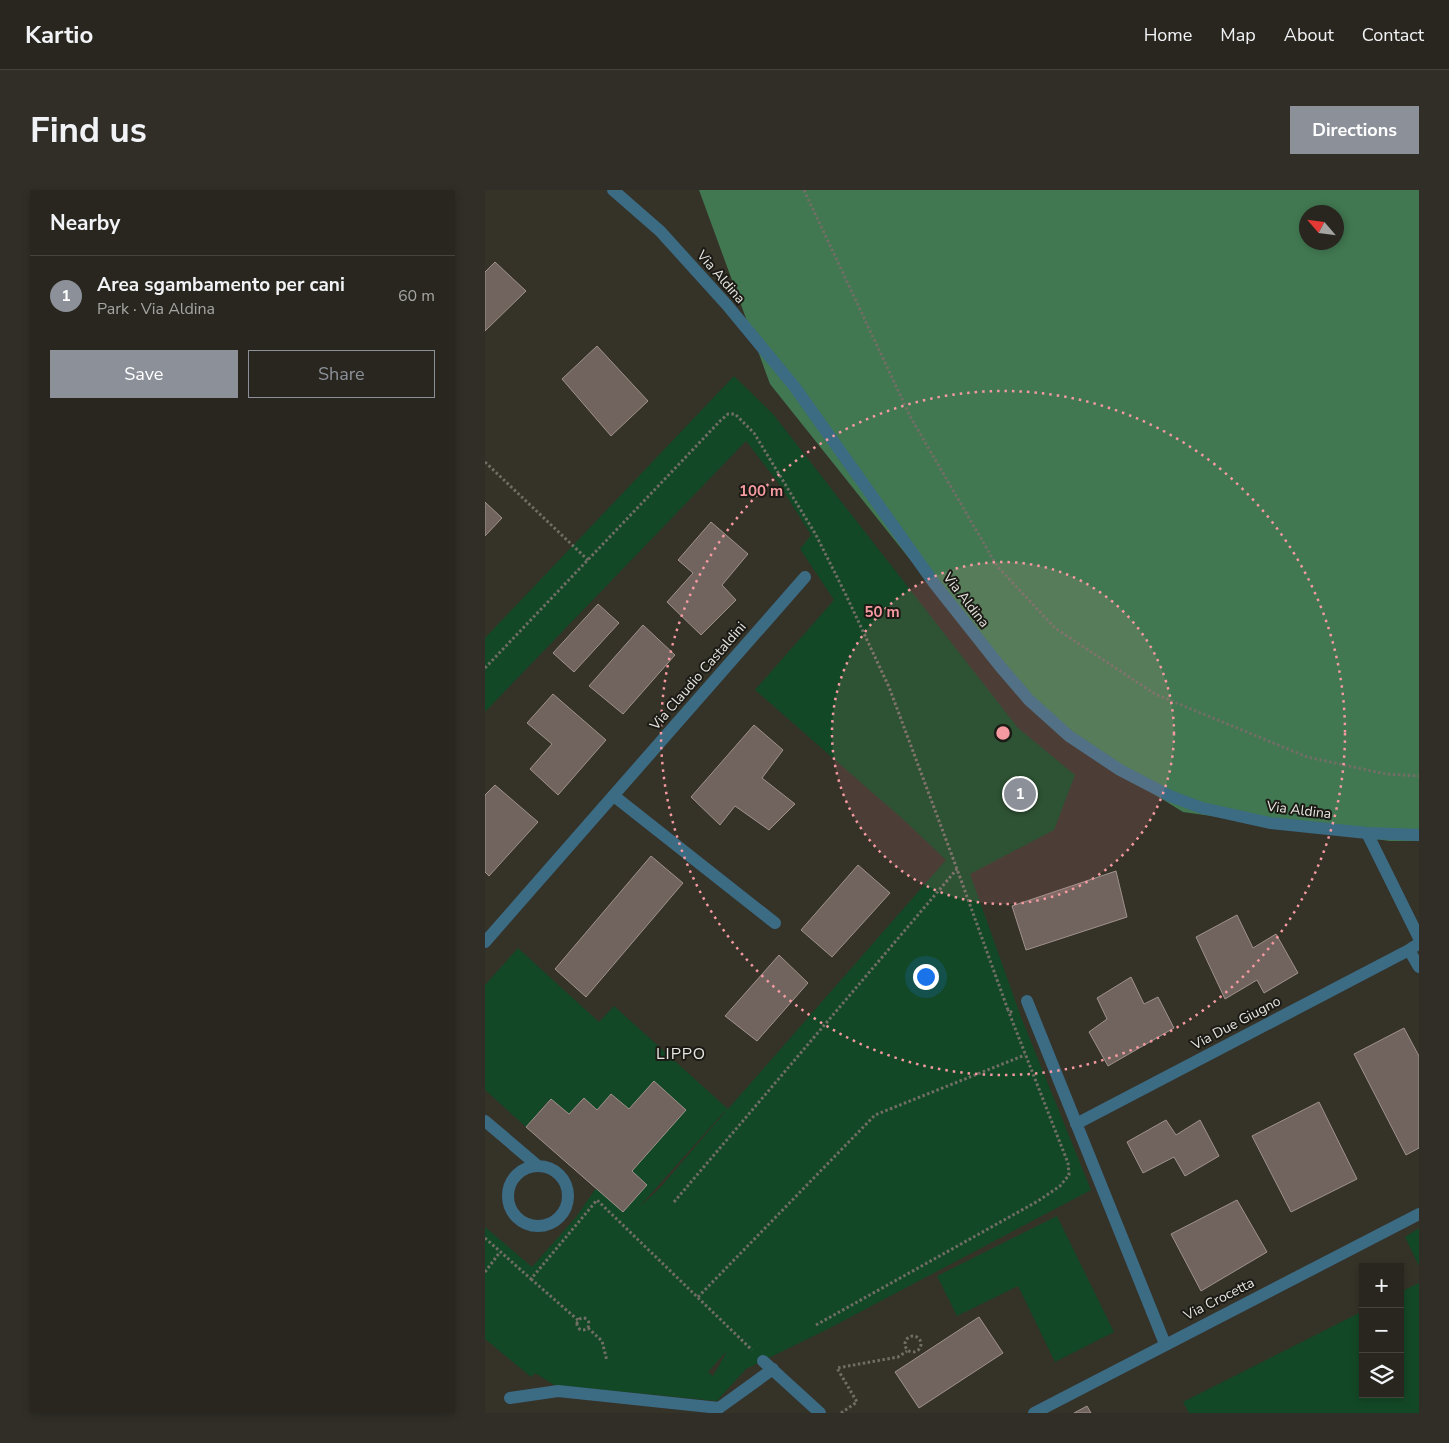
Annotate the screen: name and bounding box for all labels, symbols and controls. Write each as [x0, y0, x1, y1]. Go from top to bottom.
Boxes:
text: Kartio [25, 19, 93, 51]
text: Home [1144, 23, 1192, 47]
text: Map [1220, 23, 1256, 47]
text: About [1284, 23, 1334, 47]
text: Contact [1362, 23, 1424, 47]
button: Directions [1290, 106, 1419, 154]
text: Find us [30, 107, 147, 154]
north arrow [1299, 205, 1344, 250]
text: Nearby [50, 209, 120, 237]
street label: Via Aldina [692, 245, 749, 308]
text: Area sgambamento per cani [97, 272, 345, 298]
text: 1 [61, 285, 71, 307]
text: 60 m [398, 285, 435, 307]
text: Park · Via Aldina [97, 298, 215, 320]
button: Save [50, 350, 238, 398]
button: Share [248, 350, 435, 398]
text: 100 m [739, 481, 783, 501]
street label: Via Aldina [938, 568, 993, 631]
text: 50 m [864, 602, 900, 622]
street label: Via Claudio Castaldini [645, 618, 750, 735]
centre of rings [994, 724, 1012, 742]
pin: 1 [1004, 775, 1036, 813]
street label: Via Aldina [1265, 796, 1332, 823]
your location [913, 964, 939, 990]
street label: Via Due Giugno [1187, 991, 1284, 1055]
district label: LIPPO [656, 1043, 706, 1065]
map controls [1359, 1263, 1404, 1398]
button: + [1359, 1263, 1404, 1308]
street label: Via Crocetta [1180, 1273, 1258, 1325]
button: − [1359, 1308, 1404, 1353]
button: layers [1359, 1353, 1404, 1398]

